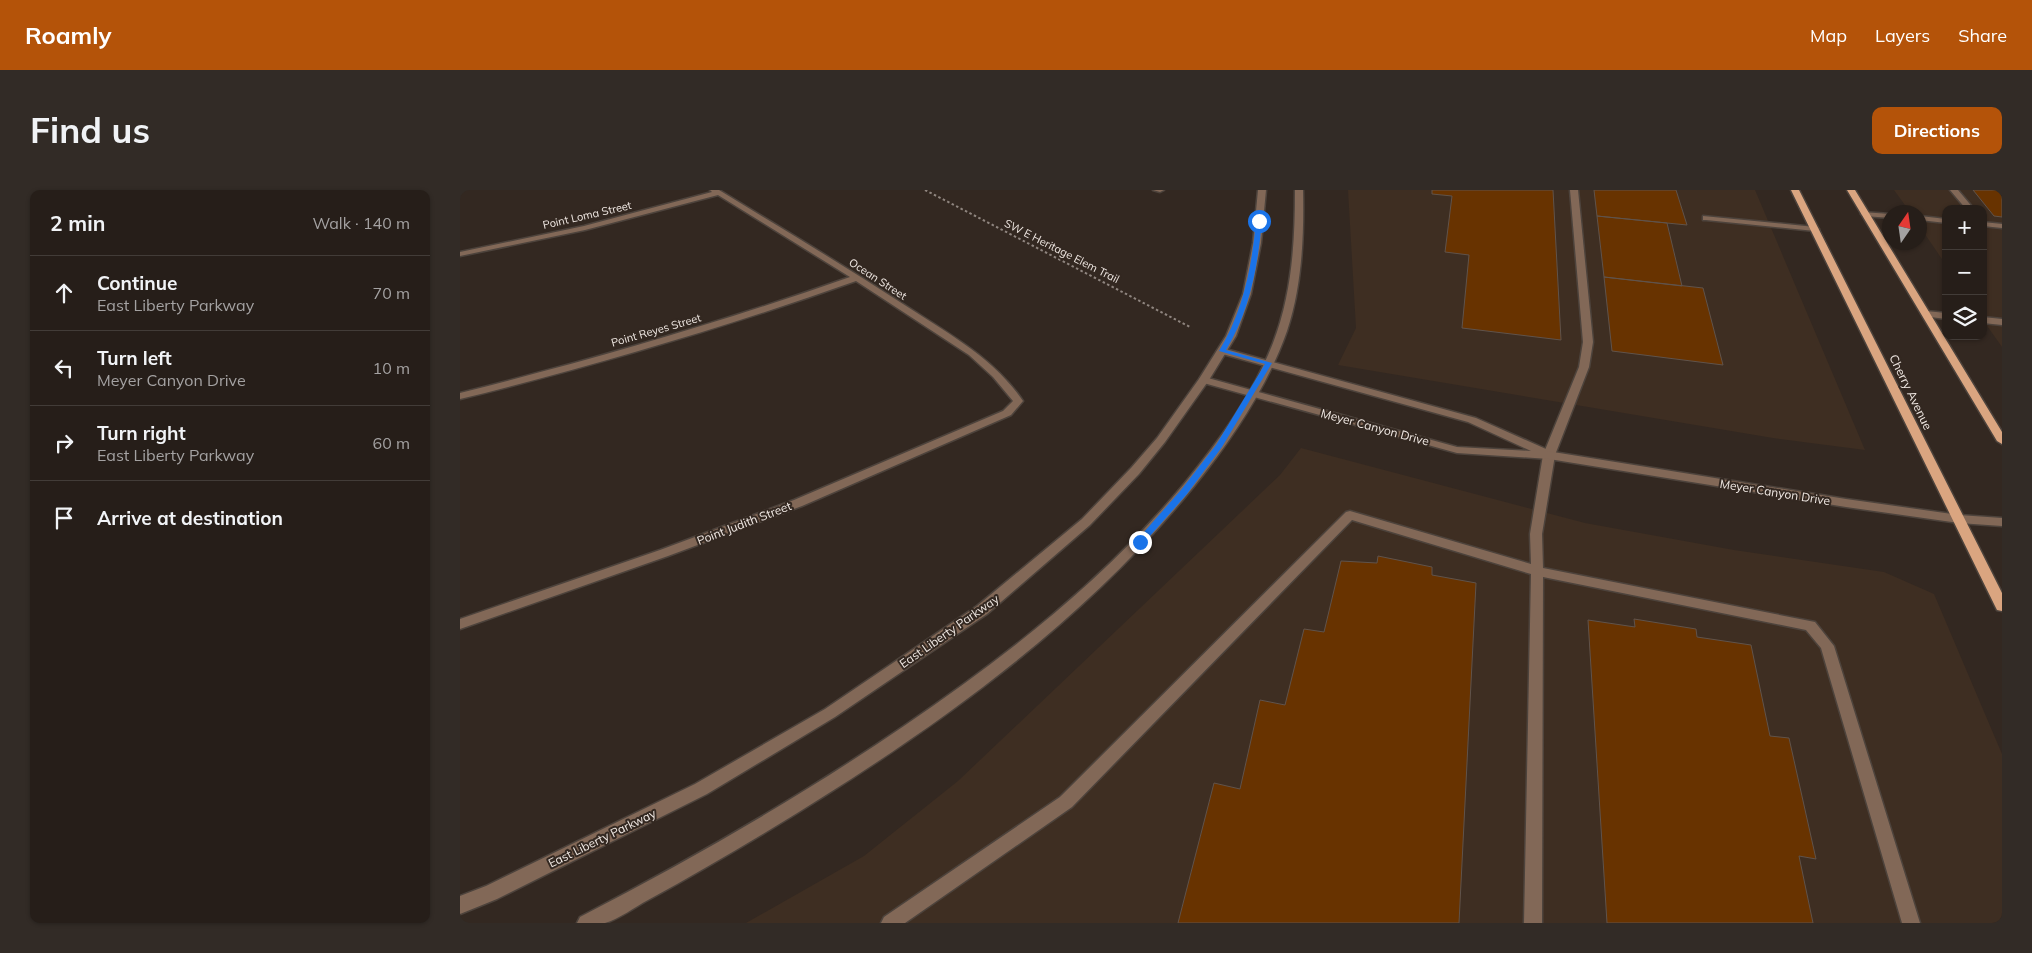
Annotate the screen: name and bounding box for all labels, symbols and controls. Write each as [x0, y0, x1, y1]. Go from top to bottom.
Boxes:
text: Roamly [25, 20, 112, 50]
text: Map [1810, 24, 1847, 47]
text: Layers [1875, 24, 1930, 47]
text: Share [1958, 24, 2007, 47]
button: Directions [1872, 107, 2002, 154]
text: Find us [30, 108, 150, 152]
street label: Point Loma Street [541, 198, 633, 232]
north arrow [1882, 205, 1927, 250]
map controls [1942, 205, 1987, 340]
button: + [1942, 205, 1987, 250]
text: 2 min [50, 210, 105, 236]
route start [1248, 210, 1271, 233]
text: Walk · 140 m [312, 213, 410, 233]
street label: SW E Heritage Elem Trail [1002, 216, 1122, 286]
button: − [1942, 250, 1987, 295]
street label: Ocean Street [846, 255, 910, 303]
text: Continue [97, 271, 177, 295]
icon: ahead [50, 279, 78, 307]
text: 70 m [373, 283, 410, 303]
text: East Liberty Parkway [97, 295, 254, 315]
button: layers [1942, 295, 1987, 340]
street label: Point Reyes Street [609, 310, 703, 350]
text: Turn left [97, 346, 172, 370]
street label: Cherry Avenue [1886, 352, 1936, 432]
icon: left [50, 354, 78, 382]
text: 10 m [373, 358, 410, 378]
text: Meyer Canyon Drive [97, 370, 246, 390]
street label: Meyer Canyon Drive [1319, 405, 1431, 449]
text: Turn right [97, 421, 186, 445]
icon: right [50, 429, 78, 457]
text: 60 m [373, 433, 410, 453]
text: East Liberty Parkway [97, 445, 254, 465]
street label: Meyer Canyon Drive [1719, 476, 1831, 508]
street label: Point Judith Street [695, 498, 793, 548]
icon: arrive [50, 504, 78, 532]
text: Arrive at destination [97, 506, 283, 530]
route end [1129, 531, 1152, 554]
street label: East Liberty Parkway [896, 591, 1002, 671]
street label: East Liberty Parkway [546, 805, 659, 871]

